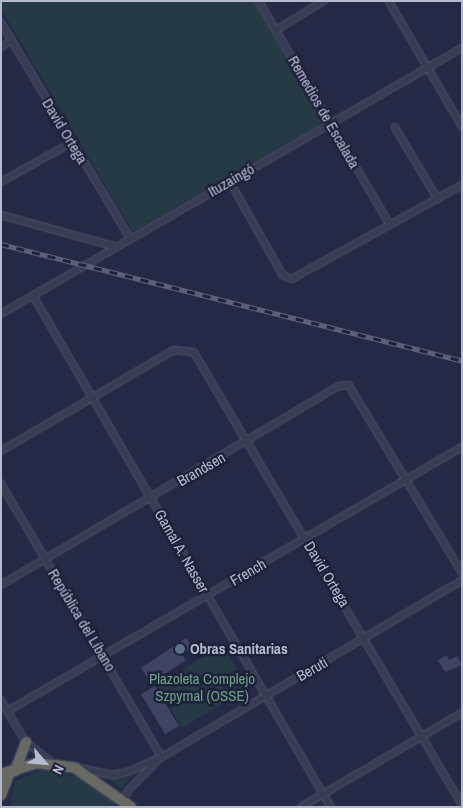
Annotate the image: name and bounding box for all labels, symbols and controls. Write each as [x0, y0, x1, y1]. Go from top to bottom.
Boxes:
street label: Remedios de Escalada [284, 52, 364, 172]
street label: David Ortega [38, 95, 92, 167]
street label: Ituzaingó [205, 160, 257, 200]
street label: Brandsen [174, 448, 228, 490]
street label: Gamal A. Nasser [151, 506, 213, 596]
street label: David Ortega [300, 538, 354, 610]
street label: French [227, 555, 269, 589]
street label: República del Líbano [44, 566, 120, 674]
place label: Obras Sanitarias [190, 640, 288, 658]
marker: Obras Sanitarias [174, 643, 186, 655]
street label: Beruti [293, 653, 331, 685]
park label: Plazoleta Complejo Szpyrnal (OSSE) [149, 669, 255, 704]
north arrow [20, 738, 70, 788]
text: N [48, 762, 68, 778]

